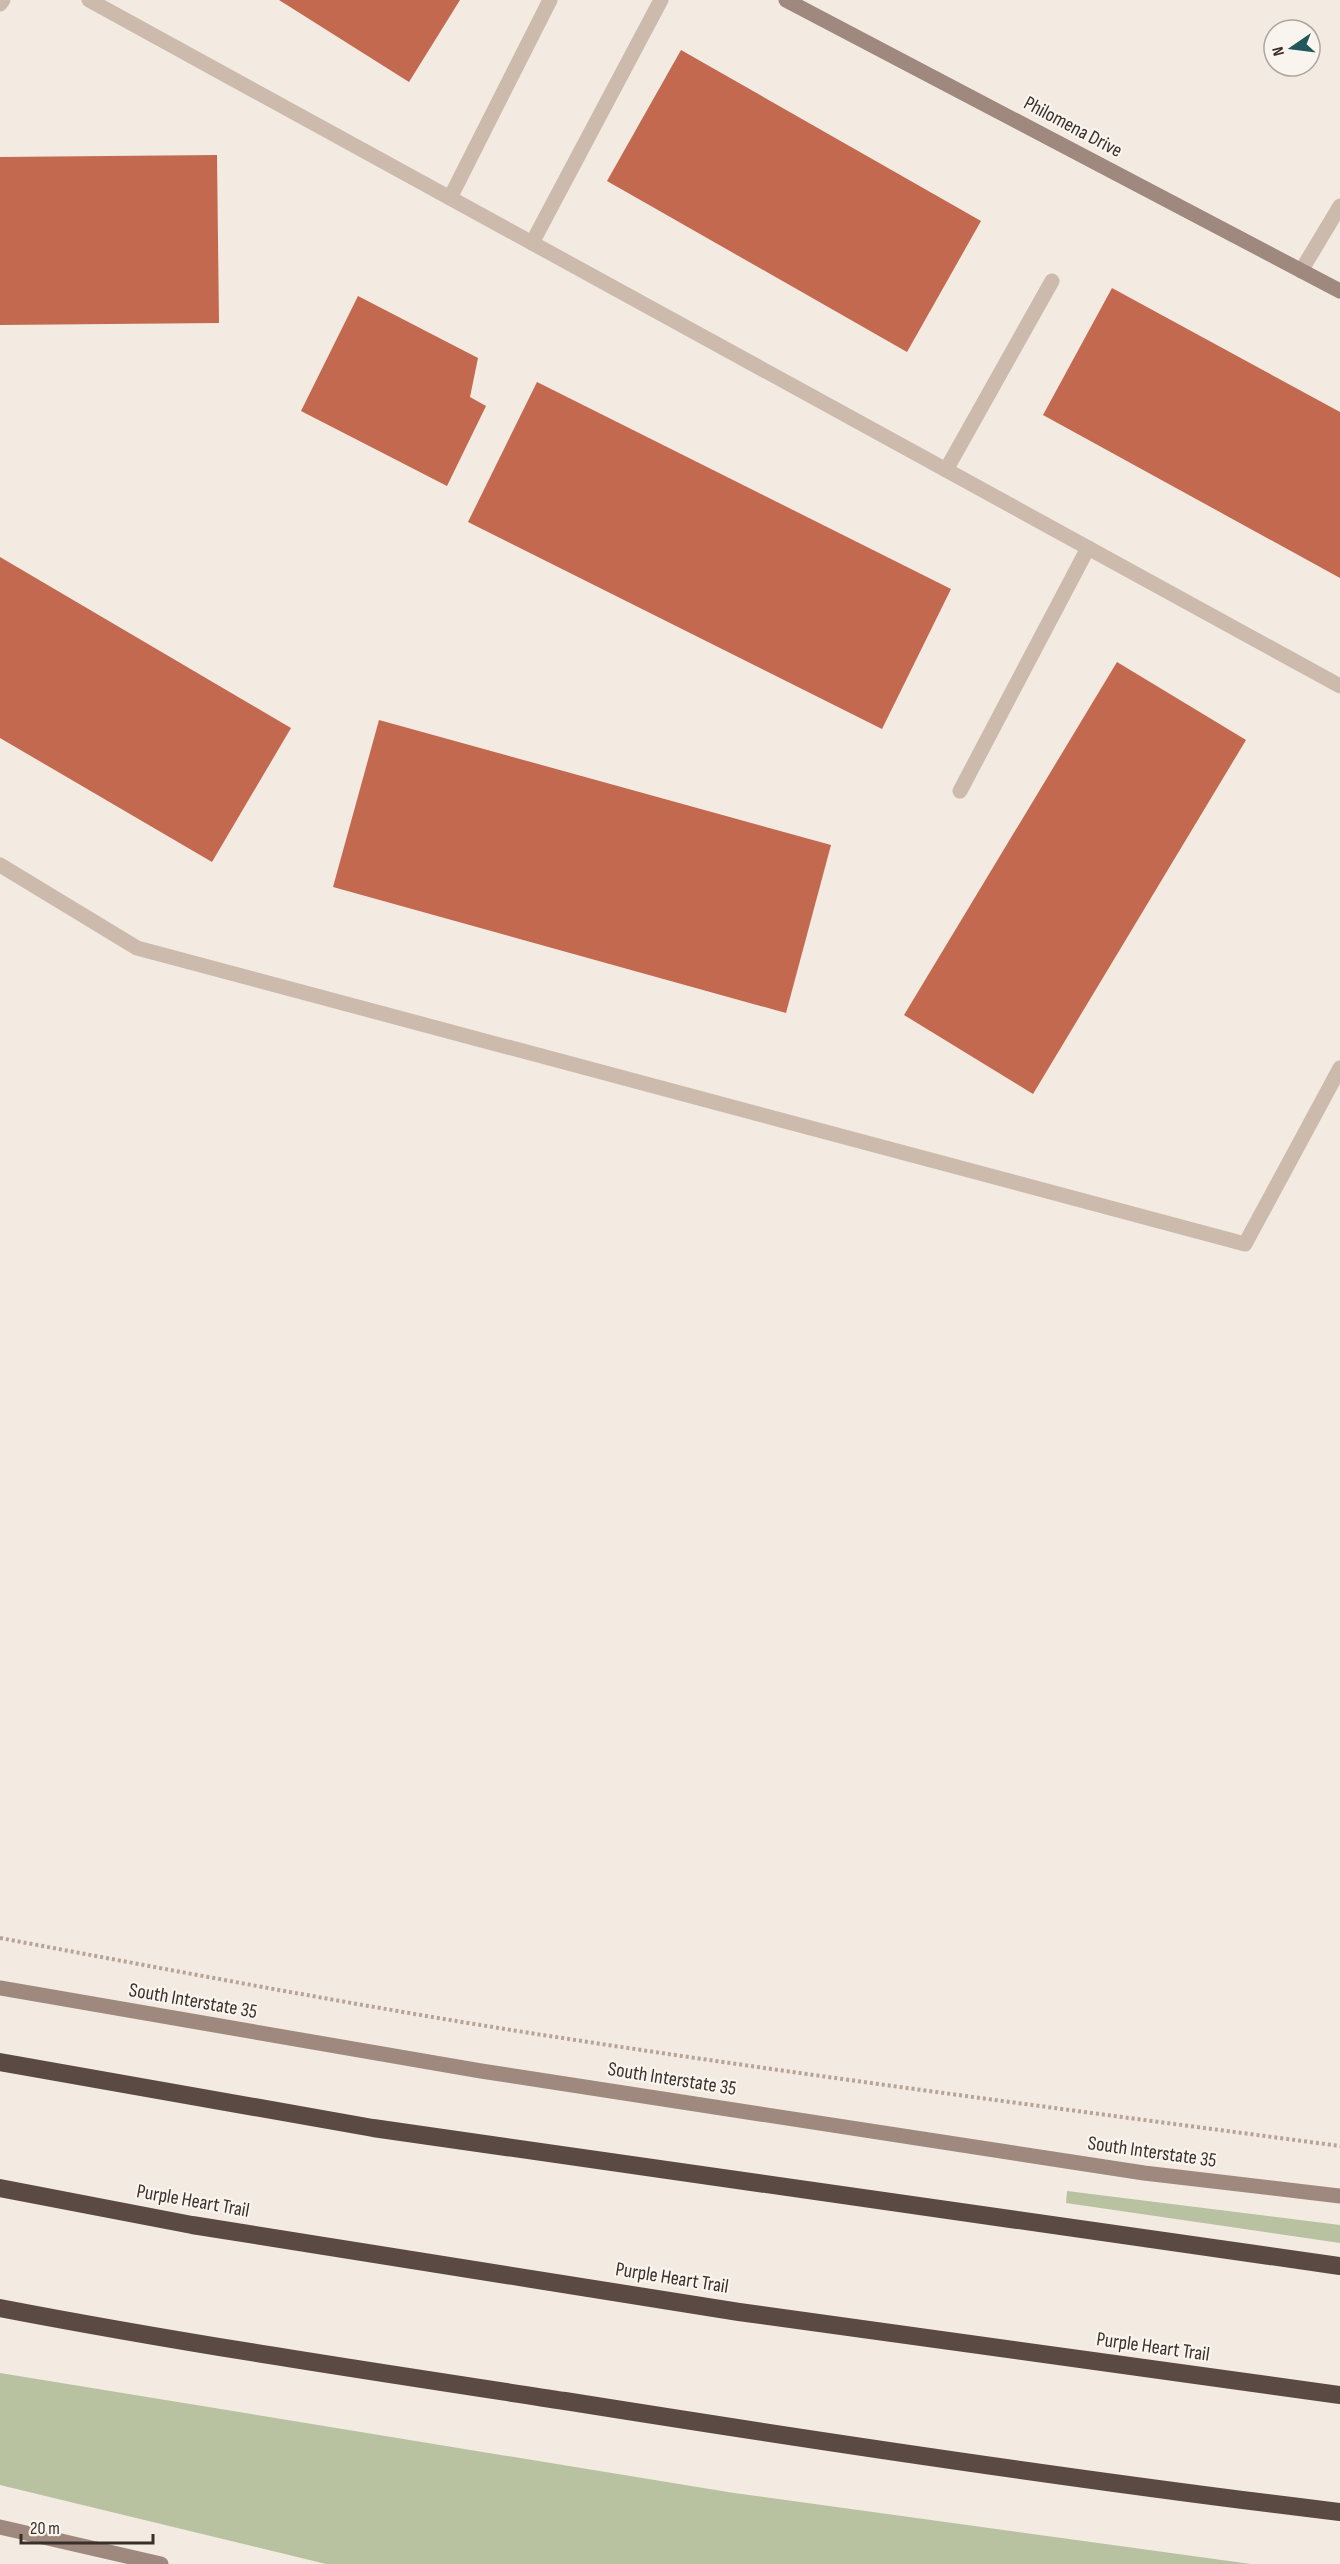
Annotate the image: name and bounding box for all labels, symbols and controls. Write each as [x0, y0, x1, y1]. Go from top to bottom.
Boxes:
north arrow [1262, 18, 1322, 78]
text: N [1269, 45, 1289, 58]
street label: Philomena Drive [1020, 91, 1126, 163]
street label: South Interstate 35 [127, 1978, 259, 2024]
street label: South Interstate 35 [606, 2057, 738, 2101]
street label: South Interstate 35 [1086, 2131, 1218, 2173]
street label: Purple Heart Trail [135, 2179, 251, 2223]
street label: Purple Heart Trail [614, 2257, 730, 2299]
street label: Purple Heart Trail [1095, 2327, 1211, 2367]
scale bar [21, 2507, 153, 2545]
text: 20 m [30, 2518, 60, 2539]

